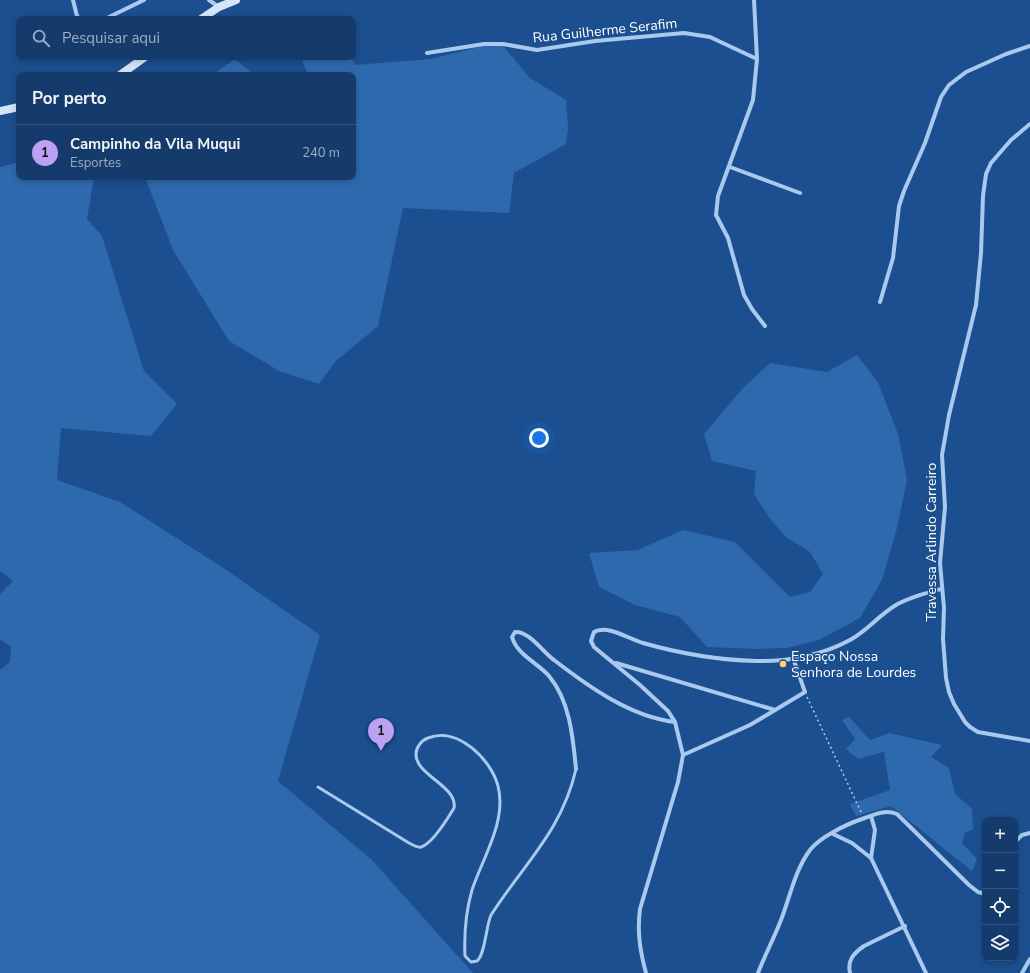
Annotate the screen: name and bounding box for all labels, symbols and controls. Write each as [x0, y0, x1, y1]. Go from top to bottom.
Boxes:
street label: Rua Guilherme Serafim [532, 13, 678, 48]
search box [16, 16, 356, 60]
icon: search [30, 27, 52, 49]
text: Pesquisar aqui [62, 28, 160, 48]
text: Por perto [32, 87, 107, 110]
text: Campinho da Vila Muqui [70, 134, 240, 154]
text: 1 [41, 144, 49, 162]
text: 240 m [302, 144, 340, 162]
text: Esportes [70, 154, 121, 172]
your location [529, 428, 549, 448]
street label: Travessa Arlindo Carreiro [922, 462, 941, 621]
place label: Espaço Nossa Senhora de Lourdes [791, 647, 917, 682]
marker: Espaço Nossa Senhora de Lourdes [778, 659, 788, 669]
pin: 1 [368, 718, 394, 751]
map controls [982, 817, 1018, 961]
button: + [982, 817, 1018, 853]
button: − [982, 853, 1018, 889]
button: locate [982, 889, 1018, 925]
button: layers [982, 925, 1018, 961]

